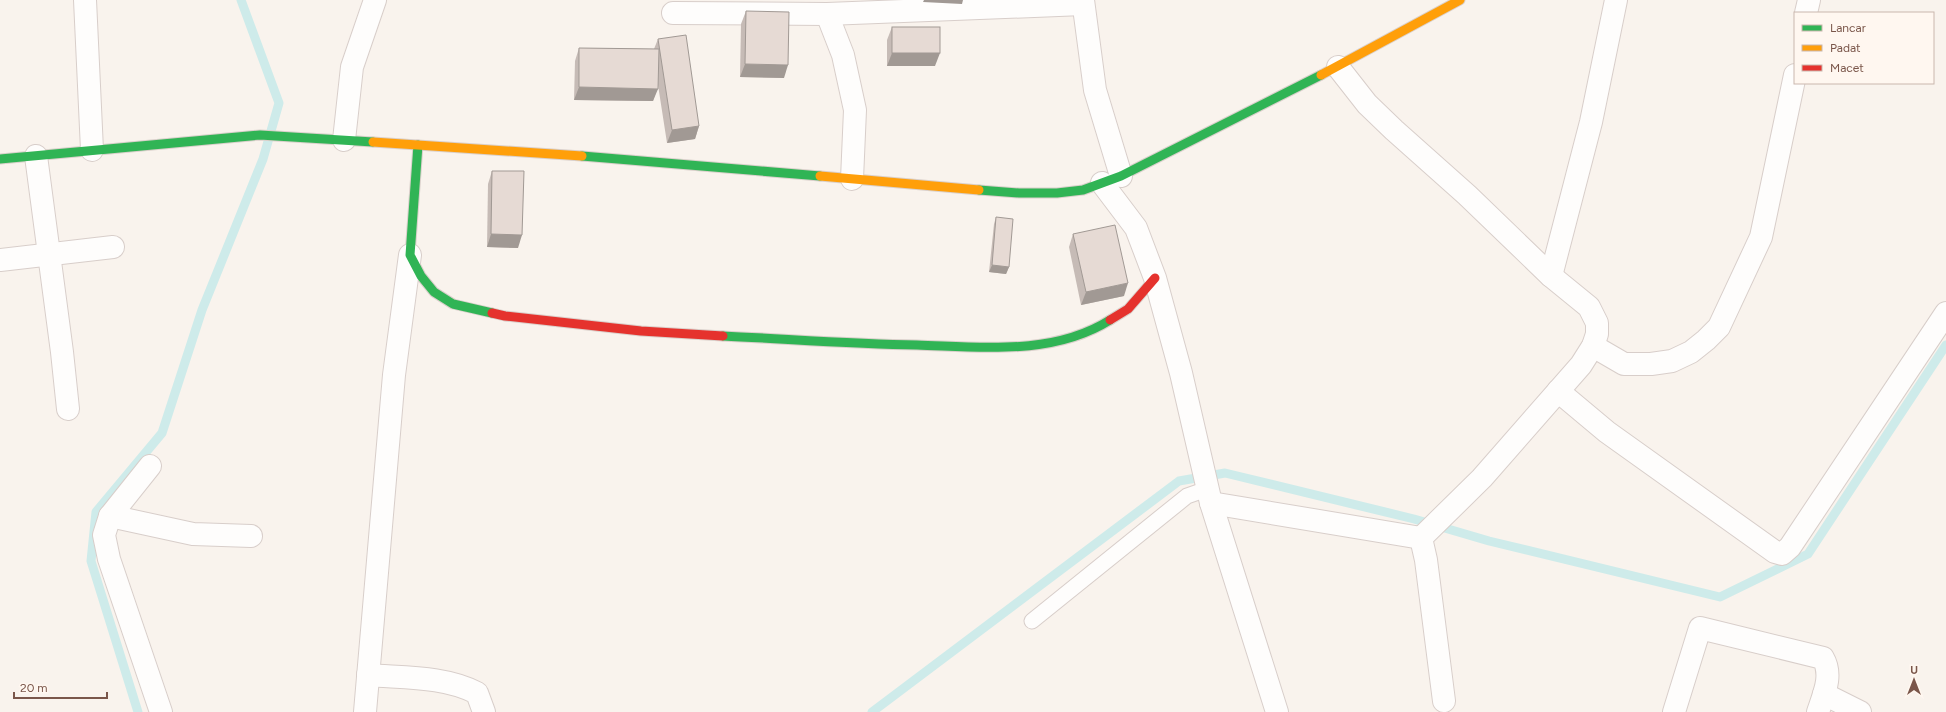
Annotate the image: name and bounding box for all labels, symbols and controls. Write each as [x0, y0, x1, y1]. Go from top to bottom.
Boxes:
legend [1794, 12, 1934, 84]
text: Lancar [1830, 21, 1866, 35]
text: Padat [1830, 41, 1861, 55]
text: Macet [1830, 61, 1864, 75]
north arrow [1894, 660, 1934, 700]
text: U [1910, 664, 1918, 677]
scale bar [14, 674, 107, 700]
text: 20 m [20, 681, 48, 695]

